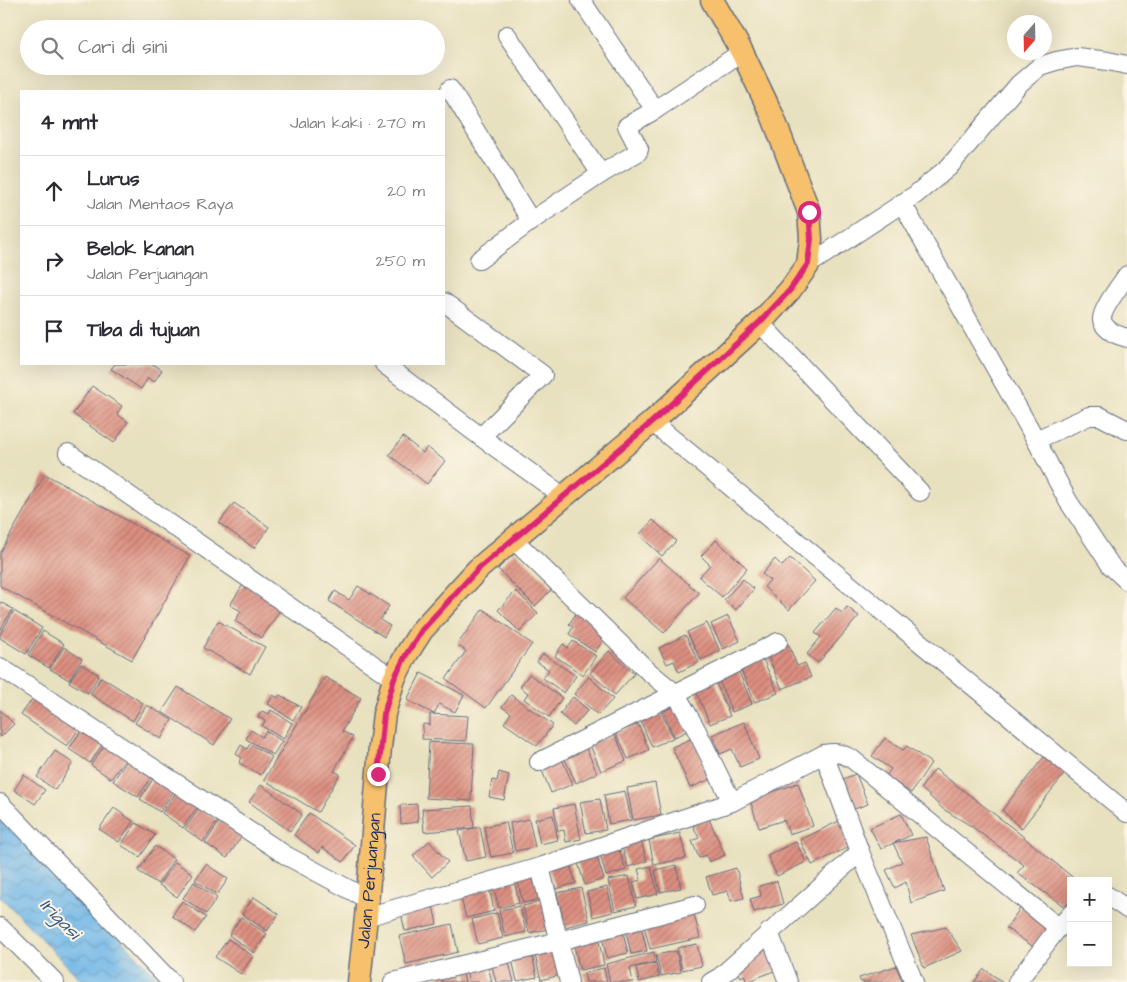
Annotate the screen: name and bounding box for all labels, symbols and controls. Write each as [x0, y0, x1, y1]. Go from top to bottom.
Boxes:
north arrow [1007, 15, 1052, 60]
search box [20, 20, 445, 75]
icon: search [38, 34, 66, 62]
text: Cari di sini [78, 34, 167, 61]
text: 4 mnt [40, 108, 98, 137]
text: Jalan kaki · 270 m [290, 112, 425, 134]
text: Lurus [87, 166, 139, 193]
icon: ahead [40, 177, 68, 205]
text: 20 m [387, 180, 425, 202]
text: Jalan Mentaos Raya [87, 193, 233, 215]
route start [798, 201, 821, 224]
text: Belok kanan [87, 236, 194, 263]
icon: right [40, 247, 68, 275]
text: 250 m [376, 250, 425, 272]
text: Jalan Perjuangan [87, 263, 208, 285]
icon: arrive [40, 317, 68, 345]
text: Tiba di tujuan [87, 317, 199, 344]
route end [367, 763, 390, 786]
street label: Jalan Perjuangan [350, 812, 387, 950]
map controls [1067, 877, 1112, 967]
button: + [1067, 877, 1112, 922]
water label: Irigasi [34, 892, 88, 947]
button: − [1067, 922, 1112, 967]

